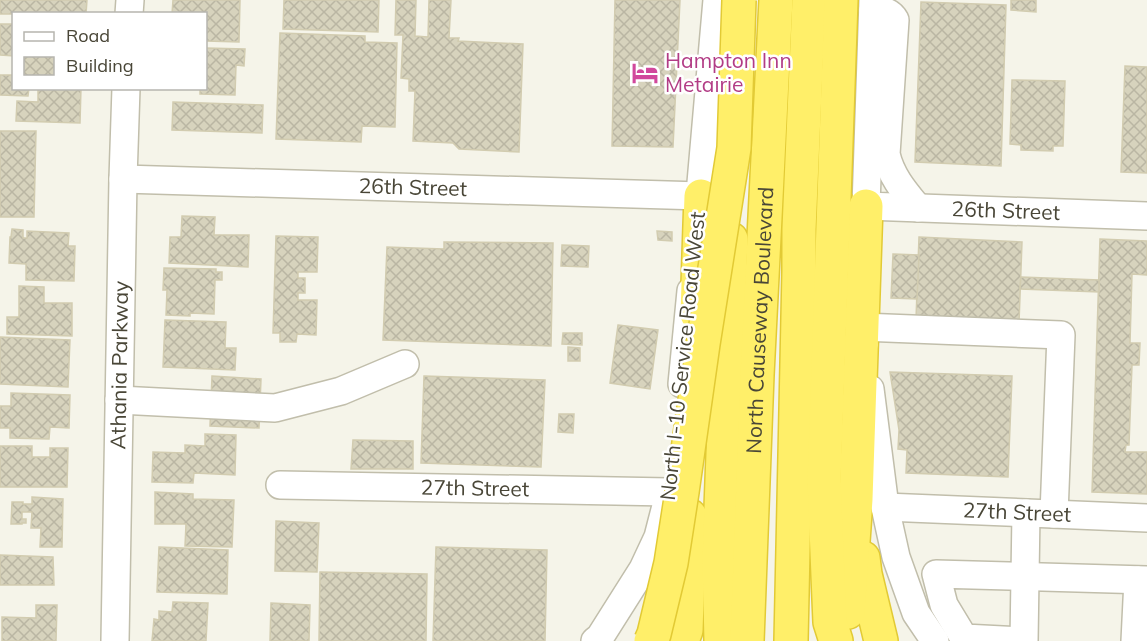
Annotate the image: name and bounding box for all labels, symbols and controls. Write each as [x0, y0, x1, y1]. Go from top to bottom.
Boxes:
legend [12, 12, 207, 90]
text: Road [66, 24, 110, 47]
place label: Hampton Inn Metairie [665, 47, 792, 97]
text: Building [66, 54, 134, 77]
hotel icon: Hampton Inn Metairie [630, 58, 660, 88]
street label: 26th Street [358, 172, 468, 201]
street label: North Causeway Boulevard [740, 186, 779, 454]
street label: 26th Street [951, 195, 1061, 225]
street label: North I-10 Service Road West [654, 210, 710, 502]
street label: Athania Parkway [104, 281, 133, 449]
street label: 27th Street [421, 474, 529, 501]
street label: 27th Street [962, 496, 1072, 527]

